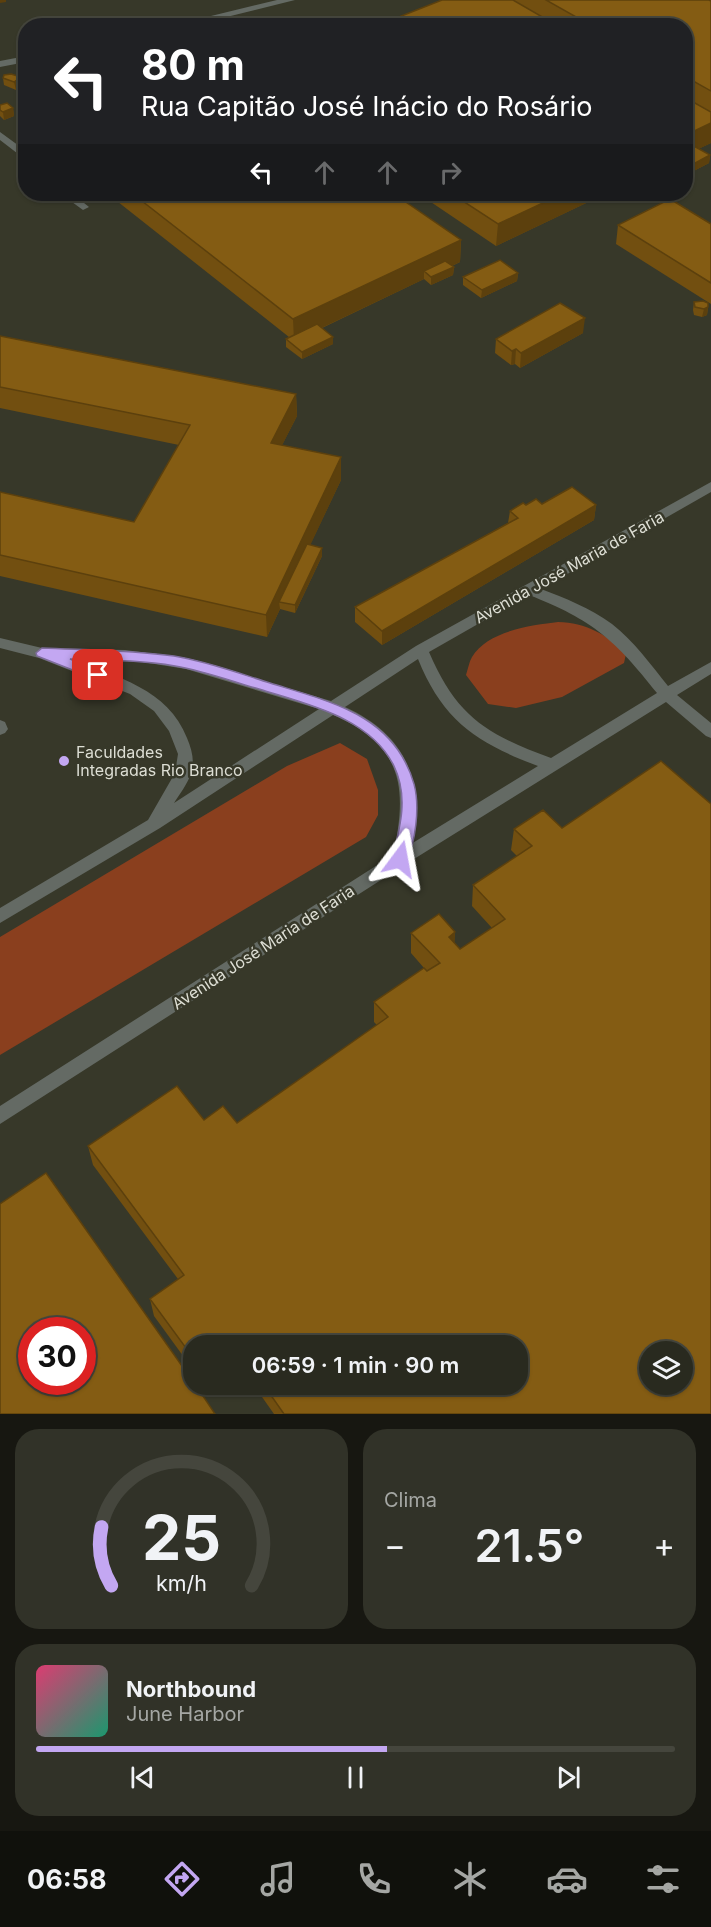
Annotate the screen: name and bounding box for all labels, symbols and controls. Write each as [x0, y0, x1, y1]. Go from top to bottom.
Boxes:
text: 80 m [141, 39, 245, 90]
icon: left [42, 42, 120, 120]
text: Rua Capitão José Inácio do Rosário [141, 90, 592, 123]
icon: left [245, 156, 278, 189]
icon: ahead [308, 156, 341, 189]
icon: ahead [371, 156, 404, 189]
icon: right [434, 156, 467, 189]
street label: Avenida José Maria de Faria [471, 507, 667, 627]
pin [72, 649, 123, 700]
icon: arrive [81, 658, 114, 691]
place label: Faculdades Integradas Rio Branco [76, 742, 243, 780]
marker: Faculdades Integradas Rio Branco [57, 754, 71, 768]
position arrow [368, 827, 432, 891]
street label: Avenida José Maria de Faria [168, 880, 358, 1014]
speed limit sign: 30 [18, 1317, 96, 1395]
map controls [639, 1341, 693, 1395]
button: layers [639, 1341, 693, 1395]
text: 06:59 · 1 min · 90 m [252, 1352, 459, 1378]
text: Clima [384, 1488, 437, 1512]
text: 25 [142, 1500, 221, 1575]
text: 21.5° [475, 1518, 584, 1573]
text: − [384, 1525, 406, 1565]
text: + [653, 1525, 675, 1565]
text: km/h [156, 1570, 207, 1596]
text: Northbound [126, 1676, 256, 1702]
text: June Harbor [126, 1702, 244, 1726]
icon: previous [126, 1761, 159, 1794]
icon: pause [339, 1761, 372, 1794]
icon: next [552, 1761, 585, 1794]
icon: directions [161, 1858, 203, 1900]
icon: music [257, 1858, 299, 1900]
icon: phone [353, 1858, 395, 1900]
icon: climate [449, 1858, 491, 1900]
icon: car [546, 1858, 588, 1900]
icon: filters [642, 1858, 684, 1900]
text: 06:58 [27, 1863, 107, 1896]

